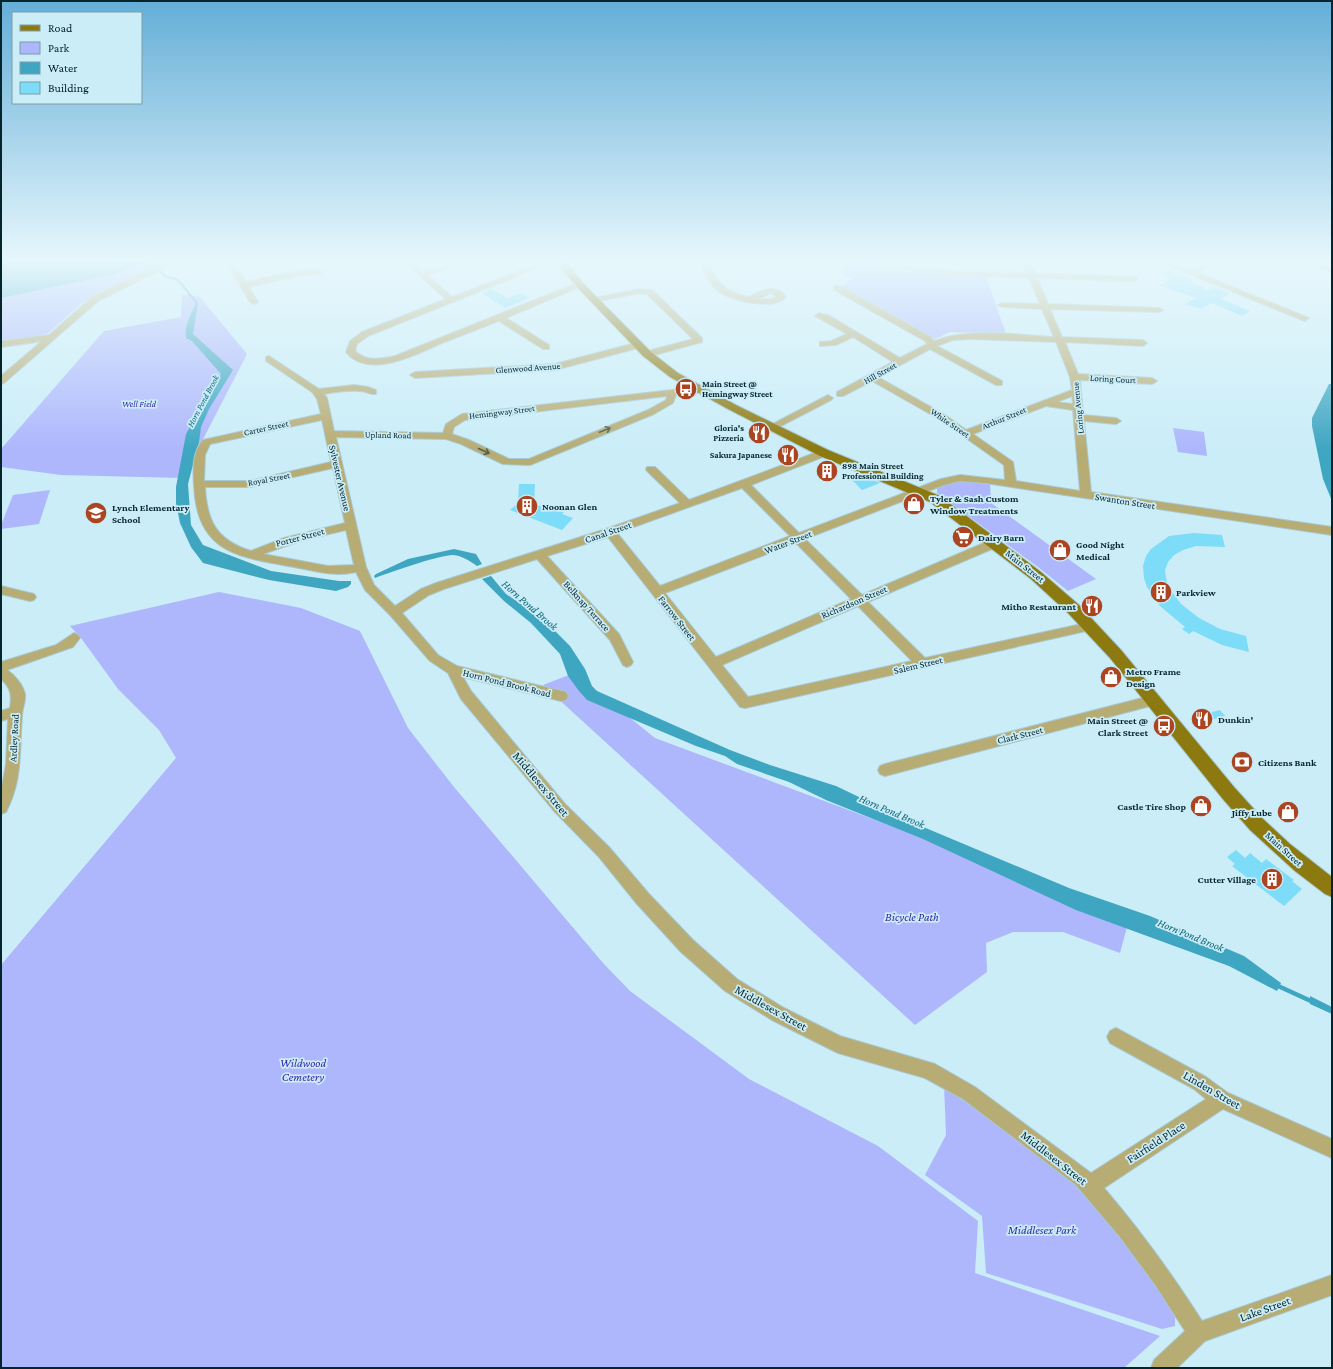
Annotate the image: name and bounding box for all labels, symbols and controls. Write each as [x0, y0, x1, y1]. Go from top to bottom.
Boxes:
legend [12, 12, 142, 104]
text: Road [48, 21, 73, 35]
text: Park [48, 41, 70, 55]
text: Water [48, 61, 78, 75]
text: Building [48, 81, 89, 95]
street label: Hill Street [862, 359, 899, 386]
street label: Glenwood Avenue [495, 361, 561, 375]
water label: Horn Pond Brook [185, 372, 221, 429]
street label: Loring Court [1090, 373, 1137, 385]
bus stop icon: Main Street @ Hemingway Street [673, 376, 699, 402]
place label: Main Street @ Hemingway Street [702, 379, 773, 399]
street label: Loring Avenue [1070, 382, 1086, 434]
park label: Well Field [122, 399, 157, 409]
street label: Hemingway Street [469, 403, 536, 421]
street label: Arthur Street [980, 404, 1029, 431]
street label: White Street [929, 406, 972, 440]
street label: Carter Street [243, 418, 290, 438]
restaurant icon: Gloria's Pizzeria [746, 420, 772, 446]
place label: Gloria's Pizzeria [713, 423, 745, 443]
one-way arrow [598, 426, 610, 434]
street label: Upland Road [365, 430, 412, 440]
restaurant icon: Sakura Japanese [775, 442, 801, 468]
street label: Sylvester Avenue [327, 444, 353, 513]
one-way arrow [477, 448, 489, 455]
place label: Sakura Japanese [710, 450, 772, 460]
building icon: 898 Main Street Professional Building [814, 458, 840, 484]
place label: 898 Main Street Professional Building [842, 461, 924, 481]
street label: Royal Street [247, 470, 292, 488]
shop icon: Tyler & Sash Custom Window Treatments [901, 491, 927, 517]
street label: Swanton Street [1094, 491, 1157, 511]
building icon: Noonan Glen [514, 493, 540, 519]
place label: Tyler & Sash Custom Window Treatments [929, 493, 1019, 516]
school or university icon: Lynch Elementary School [83, 500, 109, 526]
place label: Noonan Glen [542, 501, 597, 512]
place label: Lynch Elementary School [112, 502, 189, 525]
street label: Canal Street [583, 519, 633, 545]
supermarket icon: Dairy Barn [950, 524, 976, 550]
street label: Porter Street [275, 525, 326, 549]
street label: Water Street [763, 528, 814, 556]
place label: Dairy Barn [978, 532, 1024, 543]
shop icon: Good Night Medical [1047, 537, 1073, 563]
place label: Good Night Medical [1076, 539, 1125, 562]
street label: Main Street [1003, 547, 1047, 585]
water label: Horn Pond Brook [500, 577, 561, 633]
street label: Belknap Terrace [562, 579, 613, 634]
building icon: Parkview [1148, 579, 1174, 605]
street label: Richardson Street [819, 583, 889, 621]
place label: Parkview [1176, 587, 1217, 598]
street label: Farrow Street [656, 593, 698, 643]
restaurant icon: Mitho Restaurant [1079, 593, 1105, 619]
place label: Mitho Restaurant [1001, 601, 1076, 612]
street label: Salem Street [893, 654, 944, 676]
shop icon: Metro Frame Design [1098, 664, 1124, 690]
place label: Metro Frame Design [1126, 666, 1181, 689]
street label: Horn Pond Brook Road [462, 667, 553, 699]
restaurant icon: Dunkin' [1189, 706, 1215, 732]
street label: Ardley Road [7, 713, 21, 762]
bus stop icon: Main Street @ Clark Street [1151, 713, 1177, 739]
place label: Dunkin' [1218, 714, 1253, 725]
place label: Main Street @ Clark Street [1087, 715, 1148, 738]
street label: Clark Street [996, 724, 1045, 746]
street label: Middlesex Street [510, 749, 573, 820]
bank icon: Citizens Bank [1229, 749, 1255, 775]
place label: Citizens Bank [1258, 757, 1317, 768]
water label: Horn Pond Brook [857, 792, 928, 831]
shop icon: Castle Tire Shop [1188, 793, 1214, 819]
shop icon: Jiffy Lube [1275, 799, 1301, 825]
place label: Castle Tire Shop [1117, 801, 1186, 812]
place label: Jiffy Lube [1231, 807, 1272, 818]
street label: Main Street [1263, 829, 1305, 869]
building icon: Cutter Village [1259, 866, 1285, 892]
place label: Cutter Village [1198, 874, 1256, 885]
park label: Bicycle Path [885, 910, 939, 924]
water label: Horn Pond Brook [1156, 916, 1227, 954]
street label: Middlesex Street [733, 982, 810, 1034]
park label: Wildwood Cemetery [280, 1056, 326, 1084]
street label: Linden Street [1181, 1068, 1244, 1113]
street label: Fairfield Place [1124, 1118, 1188, 1166]
street label: Middlesex Street [1018, 1128, 1091, 1189]
park label: Middlesex Park [1007, 1223, 1077, 1237]
street label: Lake Street [1238, 1293, 1293, 1325]

